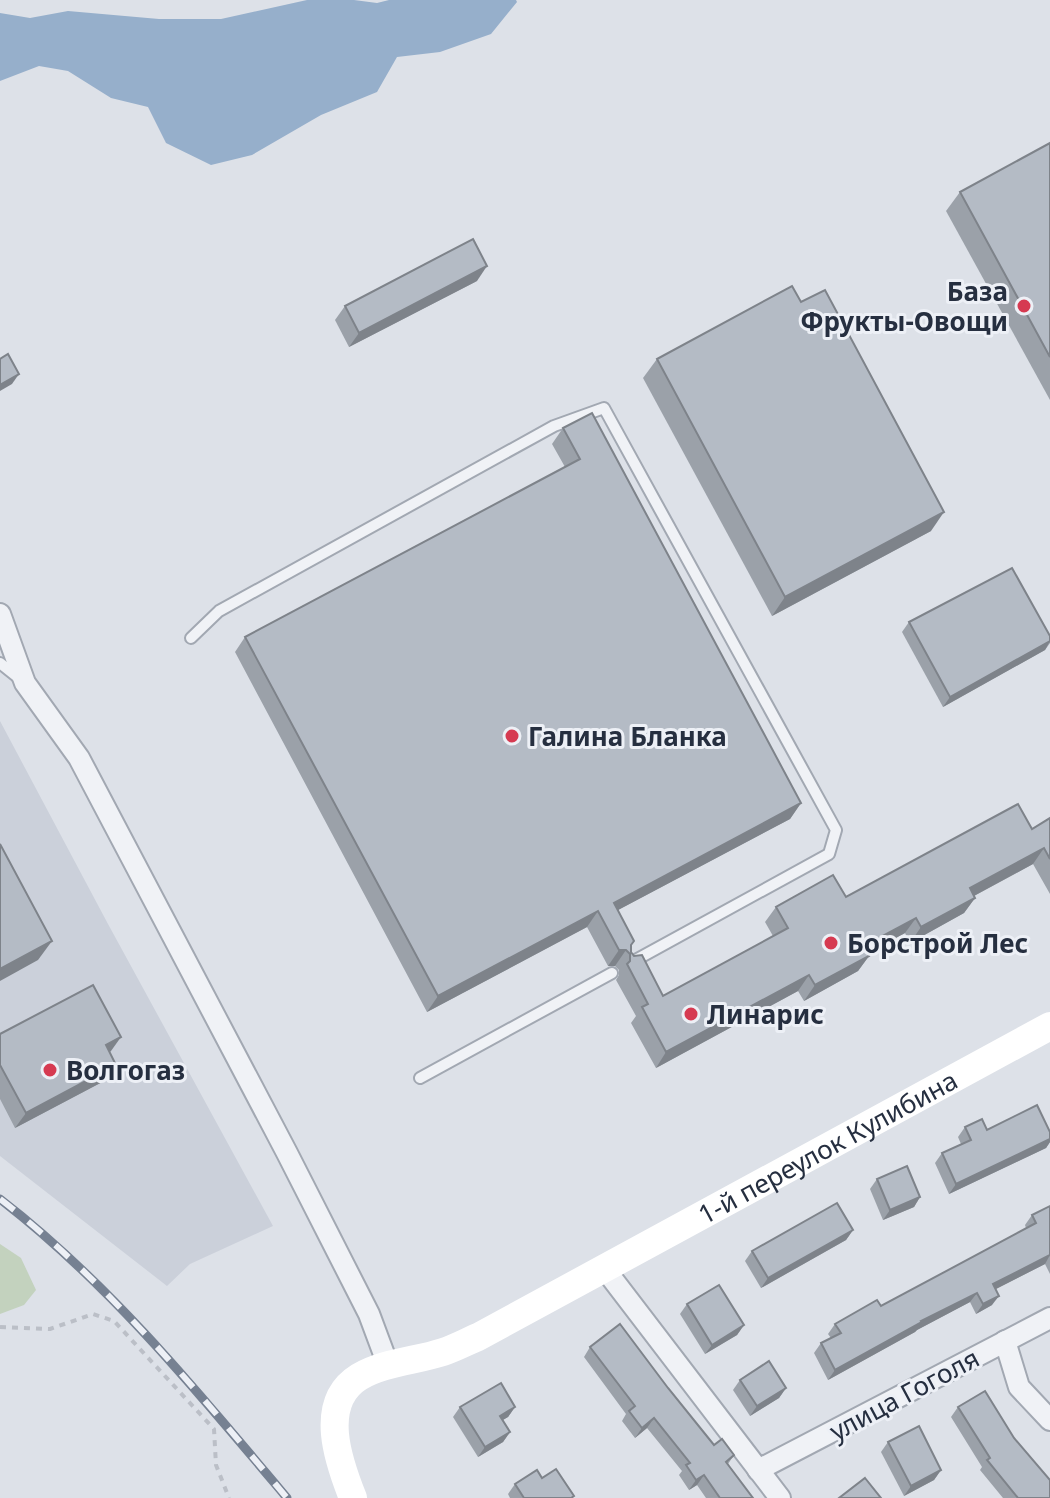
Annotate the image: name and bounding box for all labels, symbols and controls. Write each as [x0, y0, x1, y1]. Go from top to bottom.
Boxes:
place label: База Фрукты-Овощи [800, 273, 1008, 339]
marker: База Фрукты-Овощи [1015, 297, 1033, 315]
place label: Галина Бланка [528, 718, 727, 754]
marker: Галина Бланка [503, 727, 521, 745]
place label: Борстрой Лес [847, 925, 1028, 961]
marker: Борстрой Лес [822, 934, 840, 952]
place label: Линарис [707, 996, 824, 1032]
marker: Линарис [682, 1005, 700, 1023]
place label: Волгогаз [66, 1052, 185, 1088]
marker: Волгогаз [41, 1061, 59, 1079]
street label: 1-й переулок Кулибина [691, 1062, 964, 1232]
street label: улица Гоголя [823, 1339, 985, 1449]

